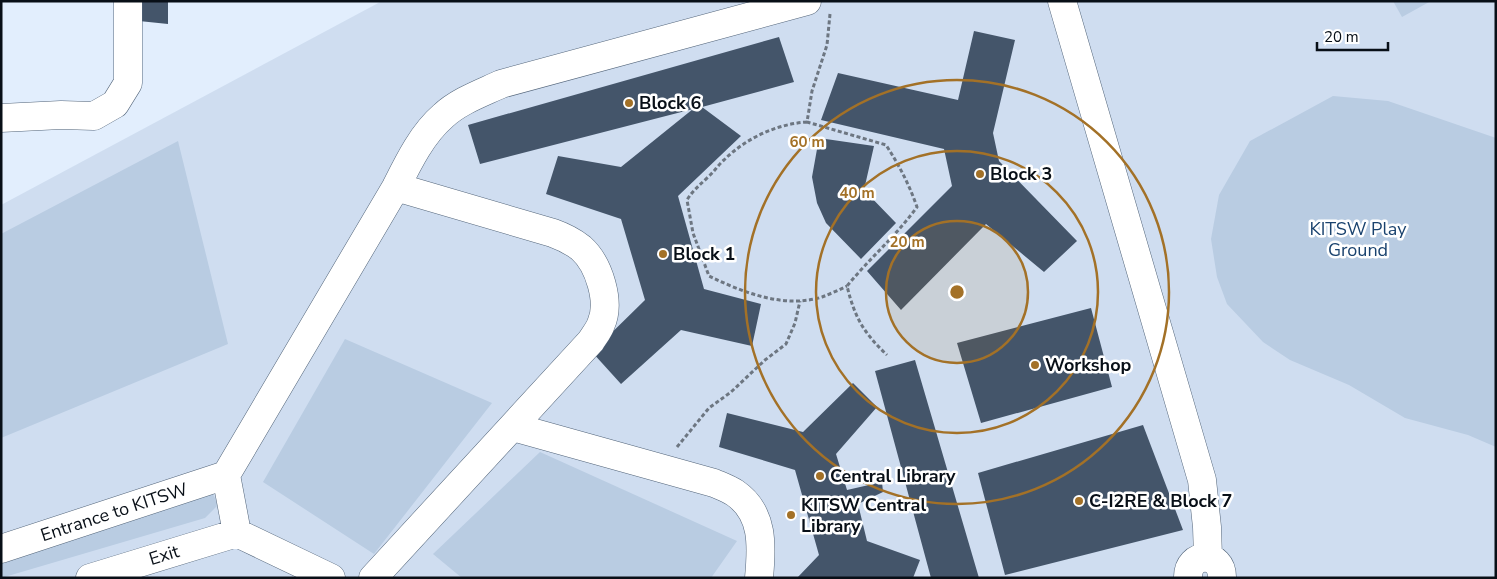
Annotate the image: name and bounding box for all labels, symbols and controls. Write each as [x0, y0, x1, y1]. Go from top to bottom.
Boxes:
scale bar [1317, 20, 1388, 52]
text: 20 m [1324, 27, 1359, 47]
place label: Block 6 [639, 91, 701, 115]
marker: Block 6 [623, 97, 635, 109]
text: 60 m [789, 132, 825, 152]
place label: Block 3 [990, 162, 1052, 186]
marker: Block 3 [974, 168, 986, 180]
text: 40 m [839, 183, 875, 203]
park label: KITSW Play Ground [1310, 217, 1407, 262]
text: 20 m [889, 232, 925, 252]
place label: Block 1 [673, 242, 735, 266]
marker: Block 1 [657, 248, 669, 260]
centre of rings [948, 283, 966, 301]
place label: Workshop [1045, 353, 1132, 377]
marker: Workshop [1029, 359, 1041, 371]
place label: Central Library [830, 464, 956, 488]
marker: Central Library [814, 470, 826, 482]
street label: Entrance to KITSW [37, 477, 191, 547]
place label: C-I2RE & Block 7 [1089, 489, 1232, 513]
place label: KITSW Central Library [801, 493, 926, 538]
marker: C-I2RE & Block 7 [1073, 495, 1085, 507]
marker: KITSW Central Library [785, 509, 797, 521]
street label: Exit [146, 539, 183, 571]

